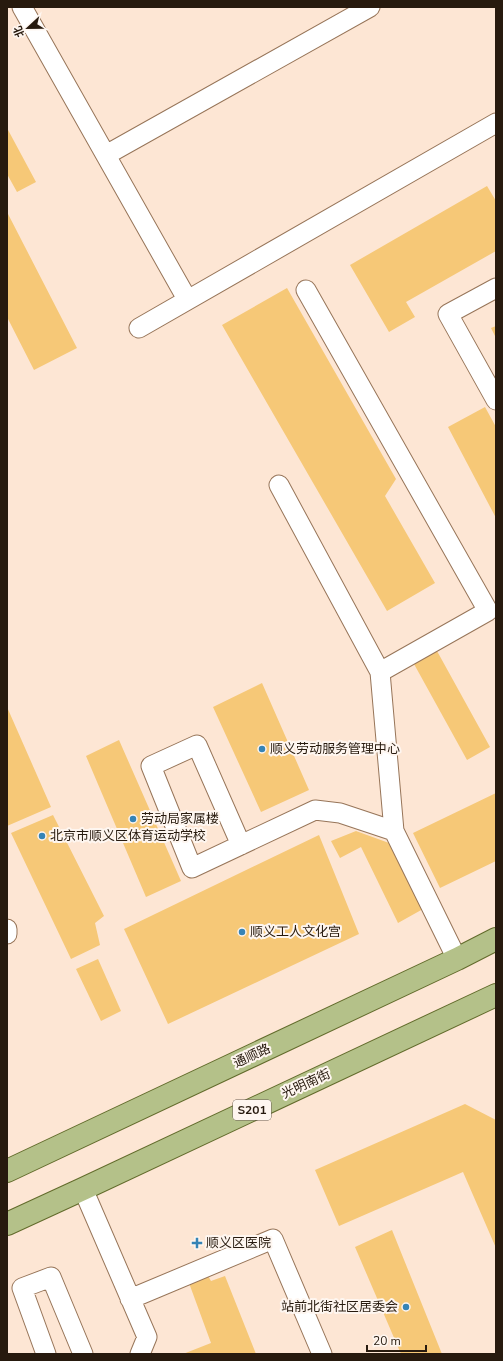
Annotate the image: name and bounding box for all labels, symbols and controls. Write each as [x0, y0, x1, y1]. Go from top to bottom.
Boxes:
north arrow [8, 8, 48, 48]
text: 北 [10, 24, 28, 39]
place label: 顺义劳动服务管理中心 [270, 740, 400, 758]
marker: 顺义劳动服务管理中心 [257, 744, 267, 754]
place label: 劳动局家属楼 [141, 810, 219, 828]
marker: 劳动局家属楼 [128, 814, 138, 824]
place label: 北京市顺义区体育运动学校 [50, 827, 206, 845]
marker: 北京市顺义区体育运动学校 [37, 831, 47, 841]
place label: 顺义工人文化宫 [250, 923, 341, 941]
marker: 顺义工人文化宫 [237, 927, 247, 937]
street label: 通顺路 [231, 1040, 273, 1072]
street label: 光明南街 [279, 1065, 333, 1103]
road number: S201 [233, 1100, 271, 1120]
place label: 顺义区医院 [206, 1234, 271, 1252]
marker: 顺义区医院 [191, 1237, 203, 1249]
place label: 站前北街社区居委会 [281, 1298, 398, 1316]
marker: 站前北街社区居委会 [401, 1302, 411, 1312]
scale bar [367, 1327, 426, 1353]
text: 20 m [373, 1333, 401, 1349]

